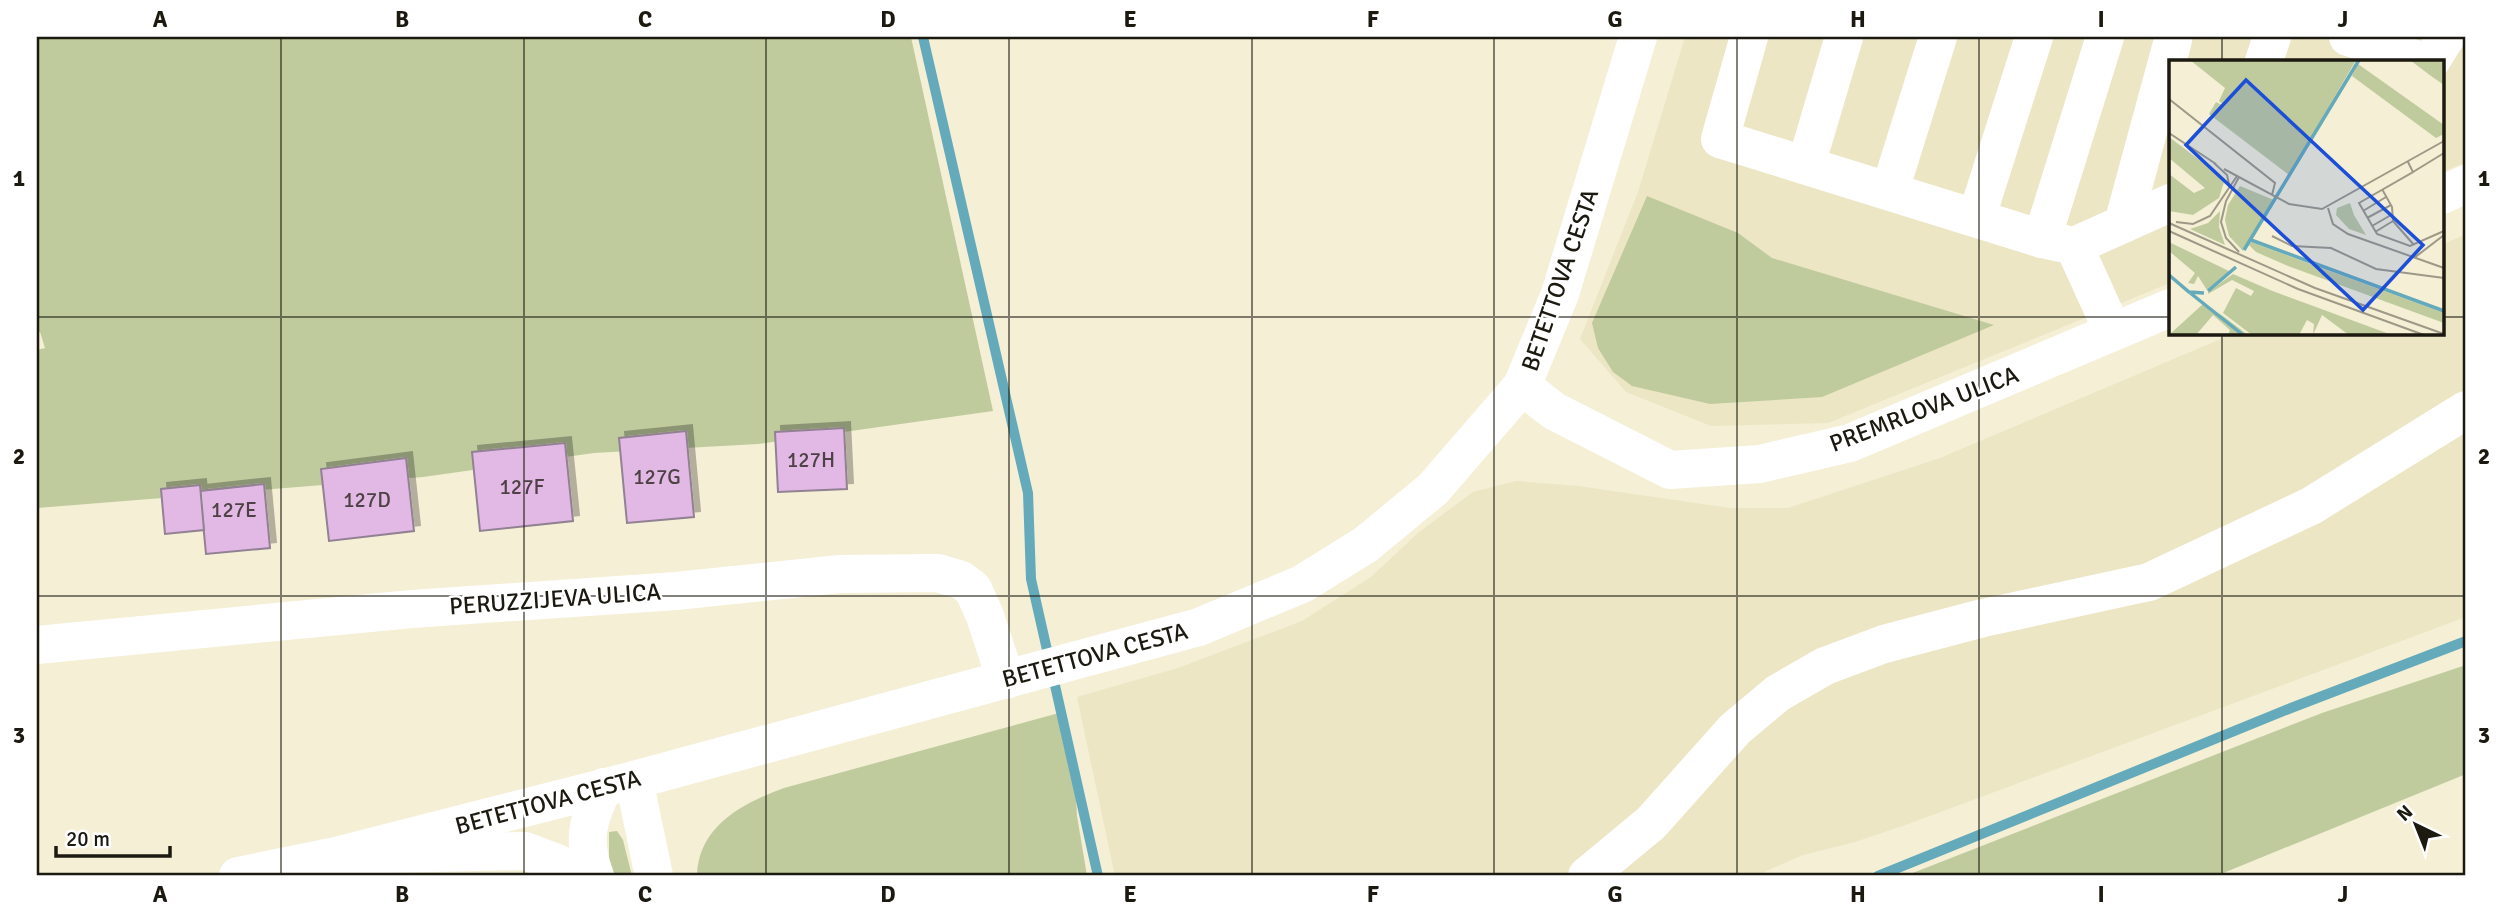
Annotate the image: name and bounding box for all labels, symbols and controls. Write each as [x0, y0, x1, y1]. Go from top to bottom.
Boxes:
text: A [153, 5, 168, 34]
text: B [395, 5, 409, 34]
text: C [638, 5, 652, 34]
text: D [880, 5, 896, 34]
text: E [1123, 5, 1137, 34]
text: F [1367, 5, 1379, 34]
text: G [1607, 5, 1623, 34]
text: H [1850, 5, 1866, 34]
text: I [2097, 5, 2105, 34]
text: J [2338, 5, 2348, 34]
inset map [2169, 60, 2444, 334]
text: 1 [13, 164, 25, 193]
text: 1 [2478, 164, 2490, 193]
street label: BETETTOVA CESTA [1515, 185, 1605, 375]
street label: PREMRLOVA ULICA [1825, 359, 2023, 459]
text: 2 [13, 442, 25, 471]
text: 2 [2478, 442, 2490, 471]
house number: 127H [787, 447, 835, 473]
house number: 127G [633, 464, 681, 490]
house number: 127F [500, 474, 545, 500]
house number: 127D [343, 487, 391, 513]
house number: 127E [211, 497, 257, 523]
street label: PERUZZIJEVA ULICA [448, 577, 662, 621]
street label: BETETTOVA CESTA [999, 616, 1191, 694]
text: 3 [13, 721, 25, 750]
text: 3 [2478, 721, 2490, 750]
street label: BETETTOVA CESTA [452, 763, 644, 841]
north arrow [2380, 790, 2450, 860]
text: N [2392, 800, 2418, 827]
scale bar [56, 815, 170, 859]
text: 20 m [66, 826, 110, 852]
text: A [153, 880, 168, 909]
text: B [395, 880, 409, 909]
text: C [638, 880, 652, 909]
text: D [880, 880, 896, 909]
text: E [1123, 880, 1137, 909]
text: F [1367, 880, 1379, 909]
text: G [1607, 880, 1623, 909]
text: H [1850, 880, 1866, 909]
text: I [2097, 880, 2105, 909]
text: J [2338, 880, 2348, 909]

